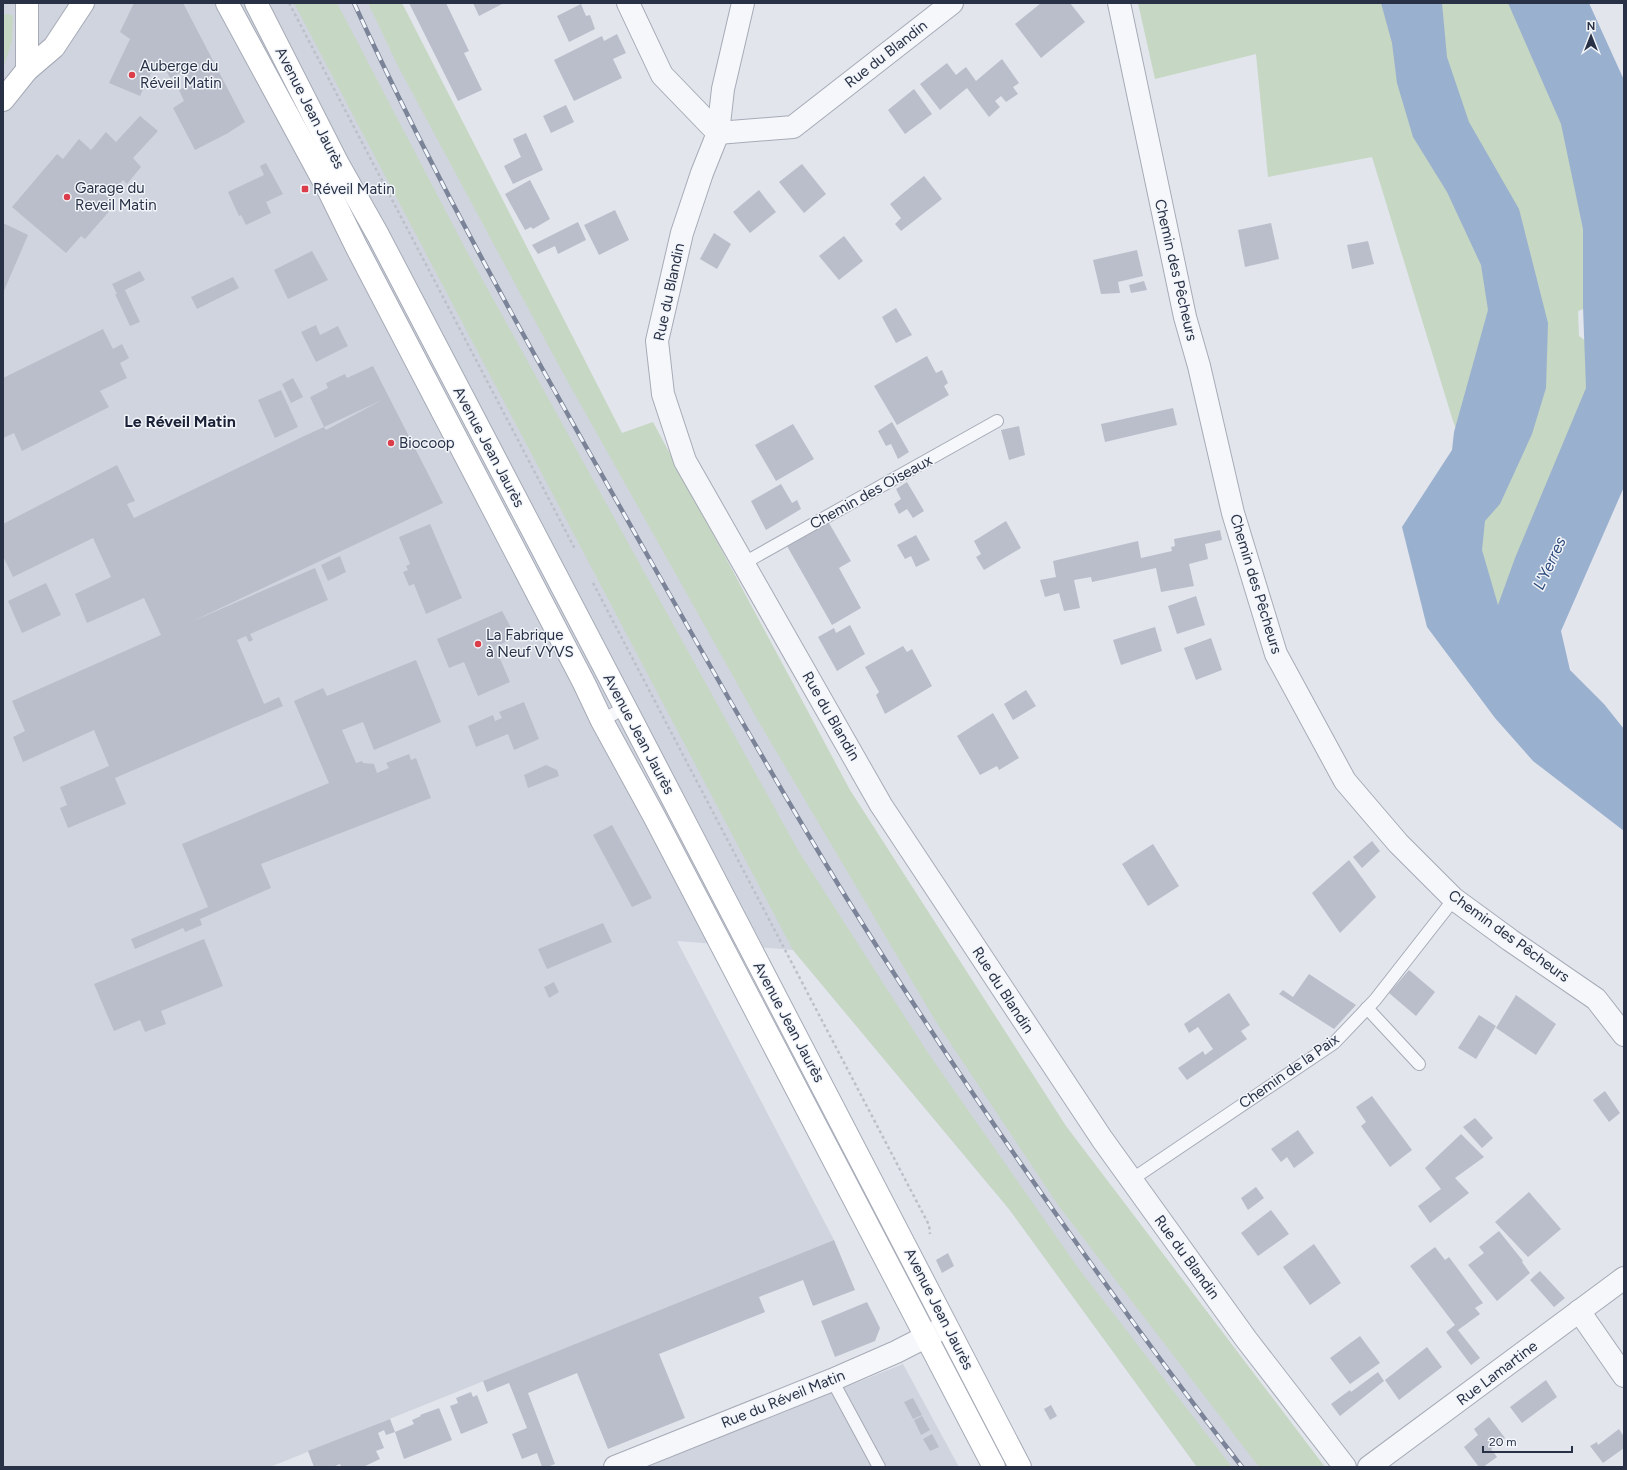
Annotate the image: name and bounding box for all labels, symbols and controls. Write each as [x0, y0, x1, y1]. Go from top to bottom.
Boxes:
street label: Rue du Blandin [841, 16, 931, 92]
north arrow [1571, 16, 1611, 56]
text: N [1587, 20, 1595, 33]
street label: Avenue Jean Jaurès [272, 44, 348, 172]
place label: Auberge du Réveil Matin [140, 57, 222, 92]
marker: Auberge du Réveil Matin [127, 70, 137, 80]
place label: Garage du Reveil Matin [75, 179, 157, 214]
place label: Réveil Matin [313, 180, 395, 198]
marker: Réveil Matin [300, 184, 310, 194]
marker: Garage du Reveil Matin [62, 192, 72, 202]
street label: Chemin des Pêcheurs [1151, 197, 1201, 343]
street label: Rue du Blandin [650, 241, 688, 343]
street label: Avenue Jean Jaurès [450, 384, 528, 510]
district label: Le Réveil Matin [124, 412, 236, 431]
place label: Biocoop [399, 434, 455, 452]
marker: Biocoop [386, 438, 396, 448]
street label: Chemin des Oiseaux [807, 451, 935, 533]
street label: Chemin des Pêcheurs [1226, 512, 1286, 656]
water label: L'Yerres [1529, 533, 1570, 593]
place label: La Fabrique à Neuf VYVS [486, 626, 574, 661]
marker: La Fabrique à Neuf VYVS [473, 639, 483, 649]
street label: Rue du Blandin [798, 668, 864, 764]
street label: Avenue Jean Jaurès [600, 671, 678, 797]
street label: Chemin des Pêcheurs [1445, 886, 1573, 986]
street label: Rue du Blandin [968, 943, 1038, 1037]
street label: Avenue Jean Jaurès [750, 959, 828, 1085]
street label: Chemin de la Paix [1236, 1030, 1342, 1112]
street label: Rue du Blandin [1150, 1211, 1224, 1303]
street label: Avenue Jean Jaurès [901, 1245, 977, 1373]
street label: Rue Lamartine [1453, 1337, 1541, 1409]
street label: Rue du Réveil Matin [718, 1366, 848, 1432]
scale bar [1483, 1428, 1572, 1454]
text: 20 m [1489, 1435, 1517, 1449]

